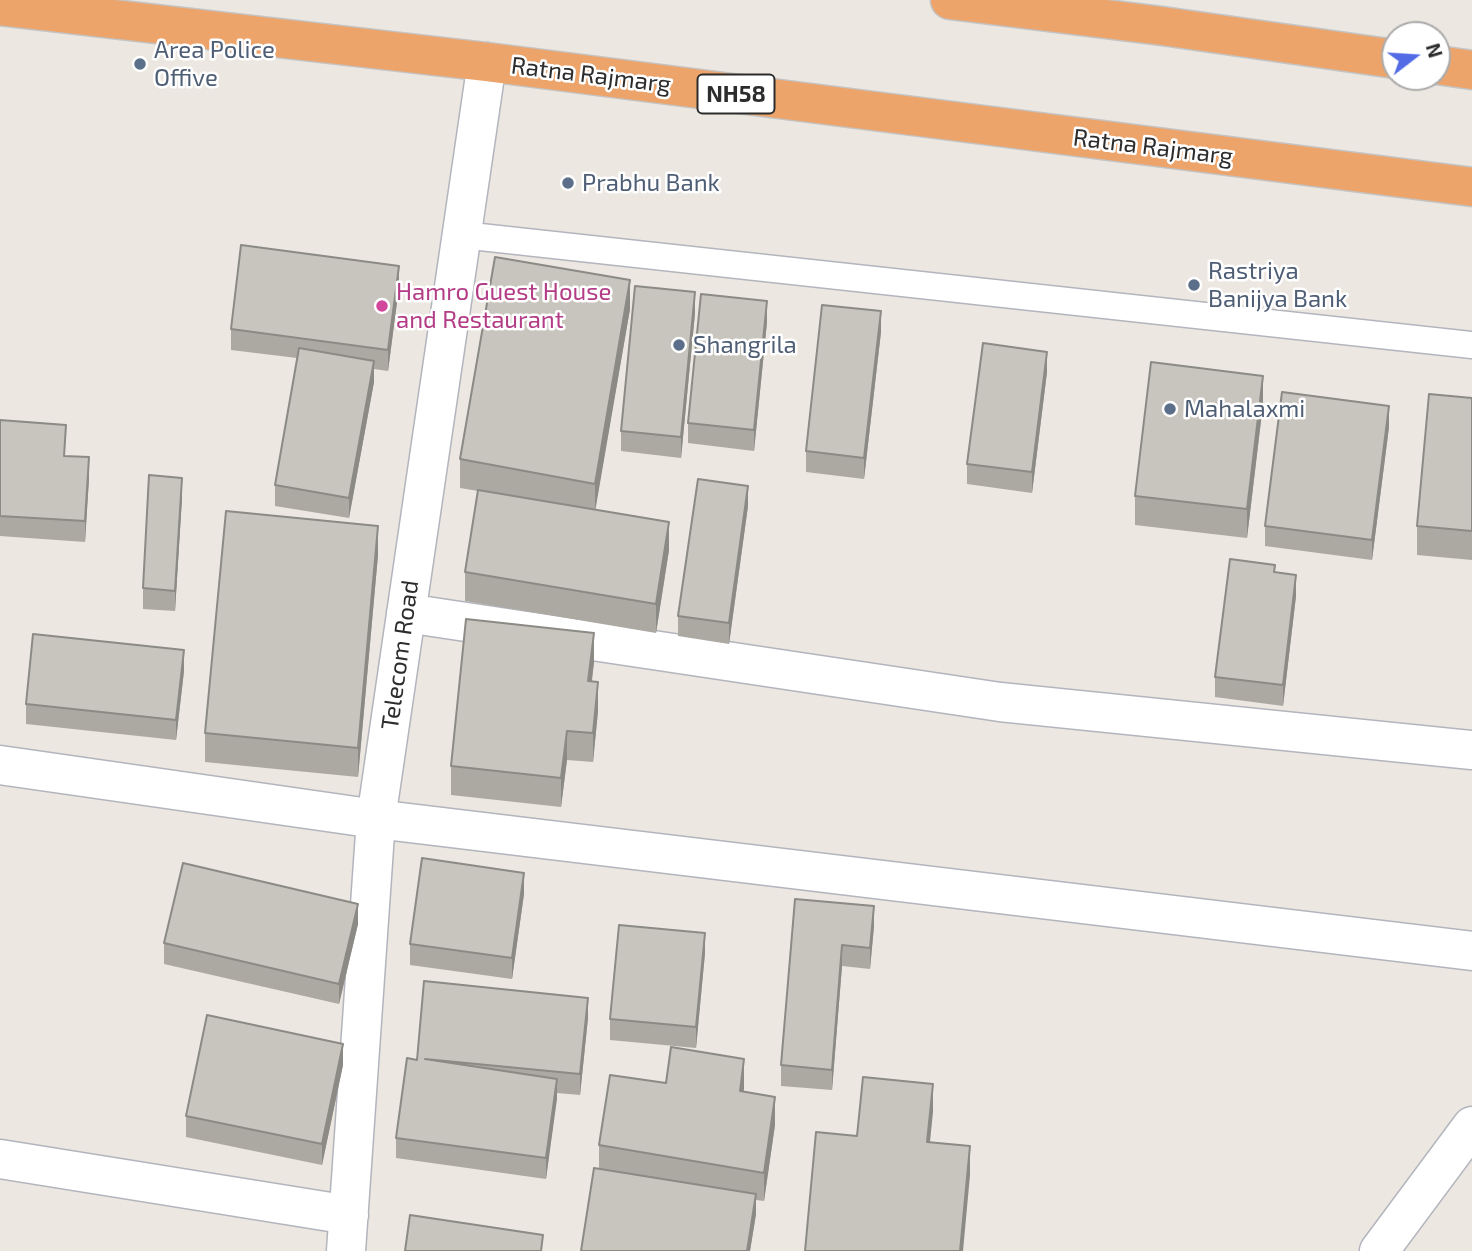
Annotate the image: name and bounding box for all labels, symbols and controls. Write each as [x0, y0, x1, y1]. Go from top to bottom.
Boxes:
north arrow [1381, 21, 1451, 91]
place label: Area Police Offive [154, 36, 275, 92]
text: N [1422, 40, 1448, 60]
street label: Ratna Rajmarg [509, 51, 673, 99]
marker: Area Police Offive [132, 56, 148, 72]
road number: NH58 [698, 74, 774, 114]
street label: Ratna Rajmarg [1071, 123, 1235, 171]
place label: Prabhu Bank [582, 169, 720, 197]
marker: Prabhu Bank [560, 175, 576, 191]
place label: Rastriya Banijya Bank [1208, 257, 1347, 313]
marker: Rastriya Banijya Bank [1186, 277, 1202, 293]
place label: Hamro Guest House and Restaurant [396, 278, 611, 334]
marker: Hamro Guest House and Restaurant [374, 298, 390, 314]
place label: Shangrila [693, 331, 797, 359]
marker: Shangrila [671, 337, 687, 353]
place label: Mahalaxmi [1184, 395, 1305, 423]
marker: Mahalaxmi [1162, 401, 1178, 417]
street label: Telecom Road [375, 578, 425, 732]

